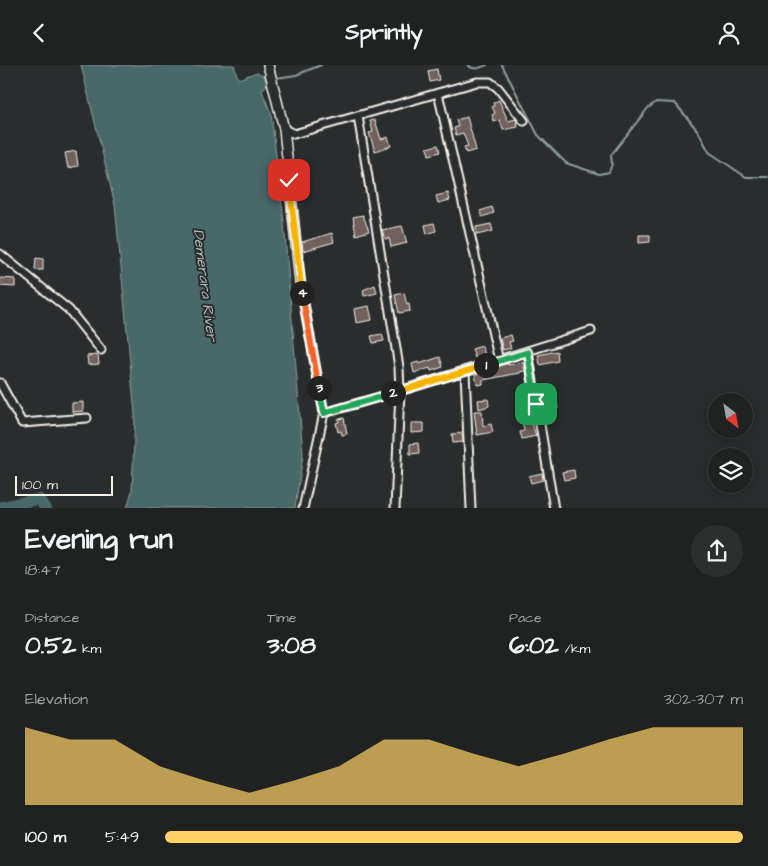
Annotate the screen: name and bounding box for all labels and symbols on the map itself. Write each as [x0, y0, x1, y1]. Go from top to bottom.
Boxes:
pin [268, 159, 310, 201]
water label: Demerara River [188, 228, 222, 344]
pin: 4 [290, 281, 314, 305]
pin: 1 [474, 353, 498, 377]
pin: 3 [306, 375, 332, 401]
pin: 2 [380, 381, 406, 405]
pin [515, 383, 557, 425]
north arrow [708, 393, 752, 437]
scale bar [15, 473, 112, 497]

